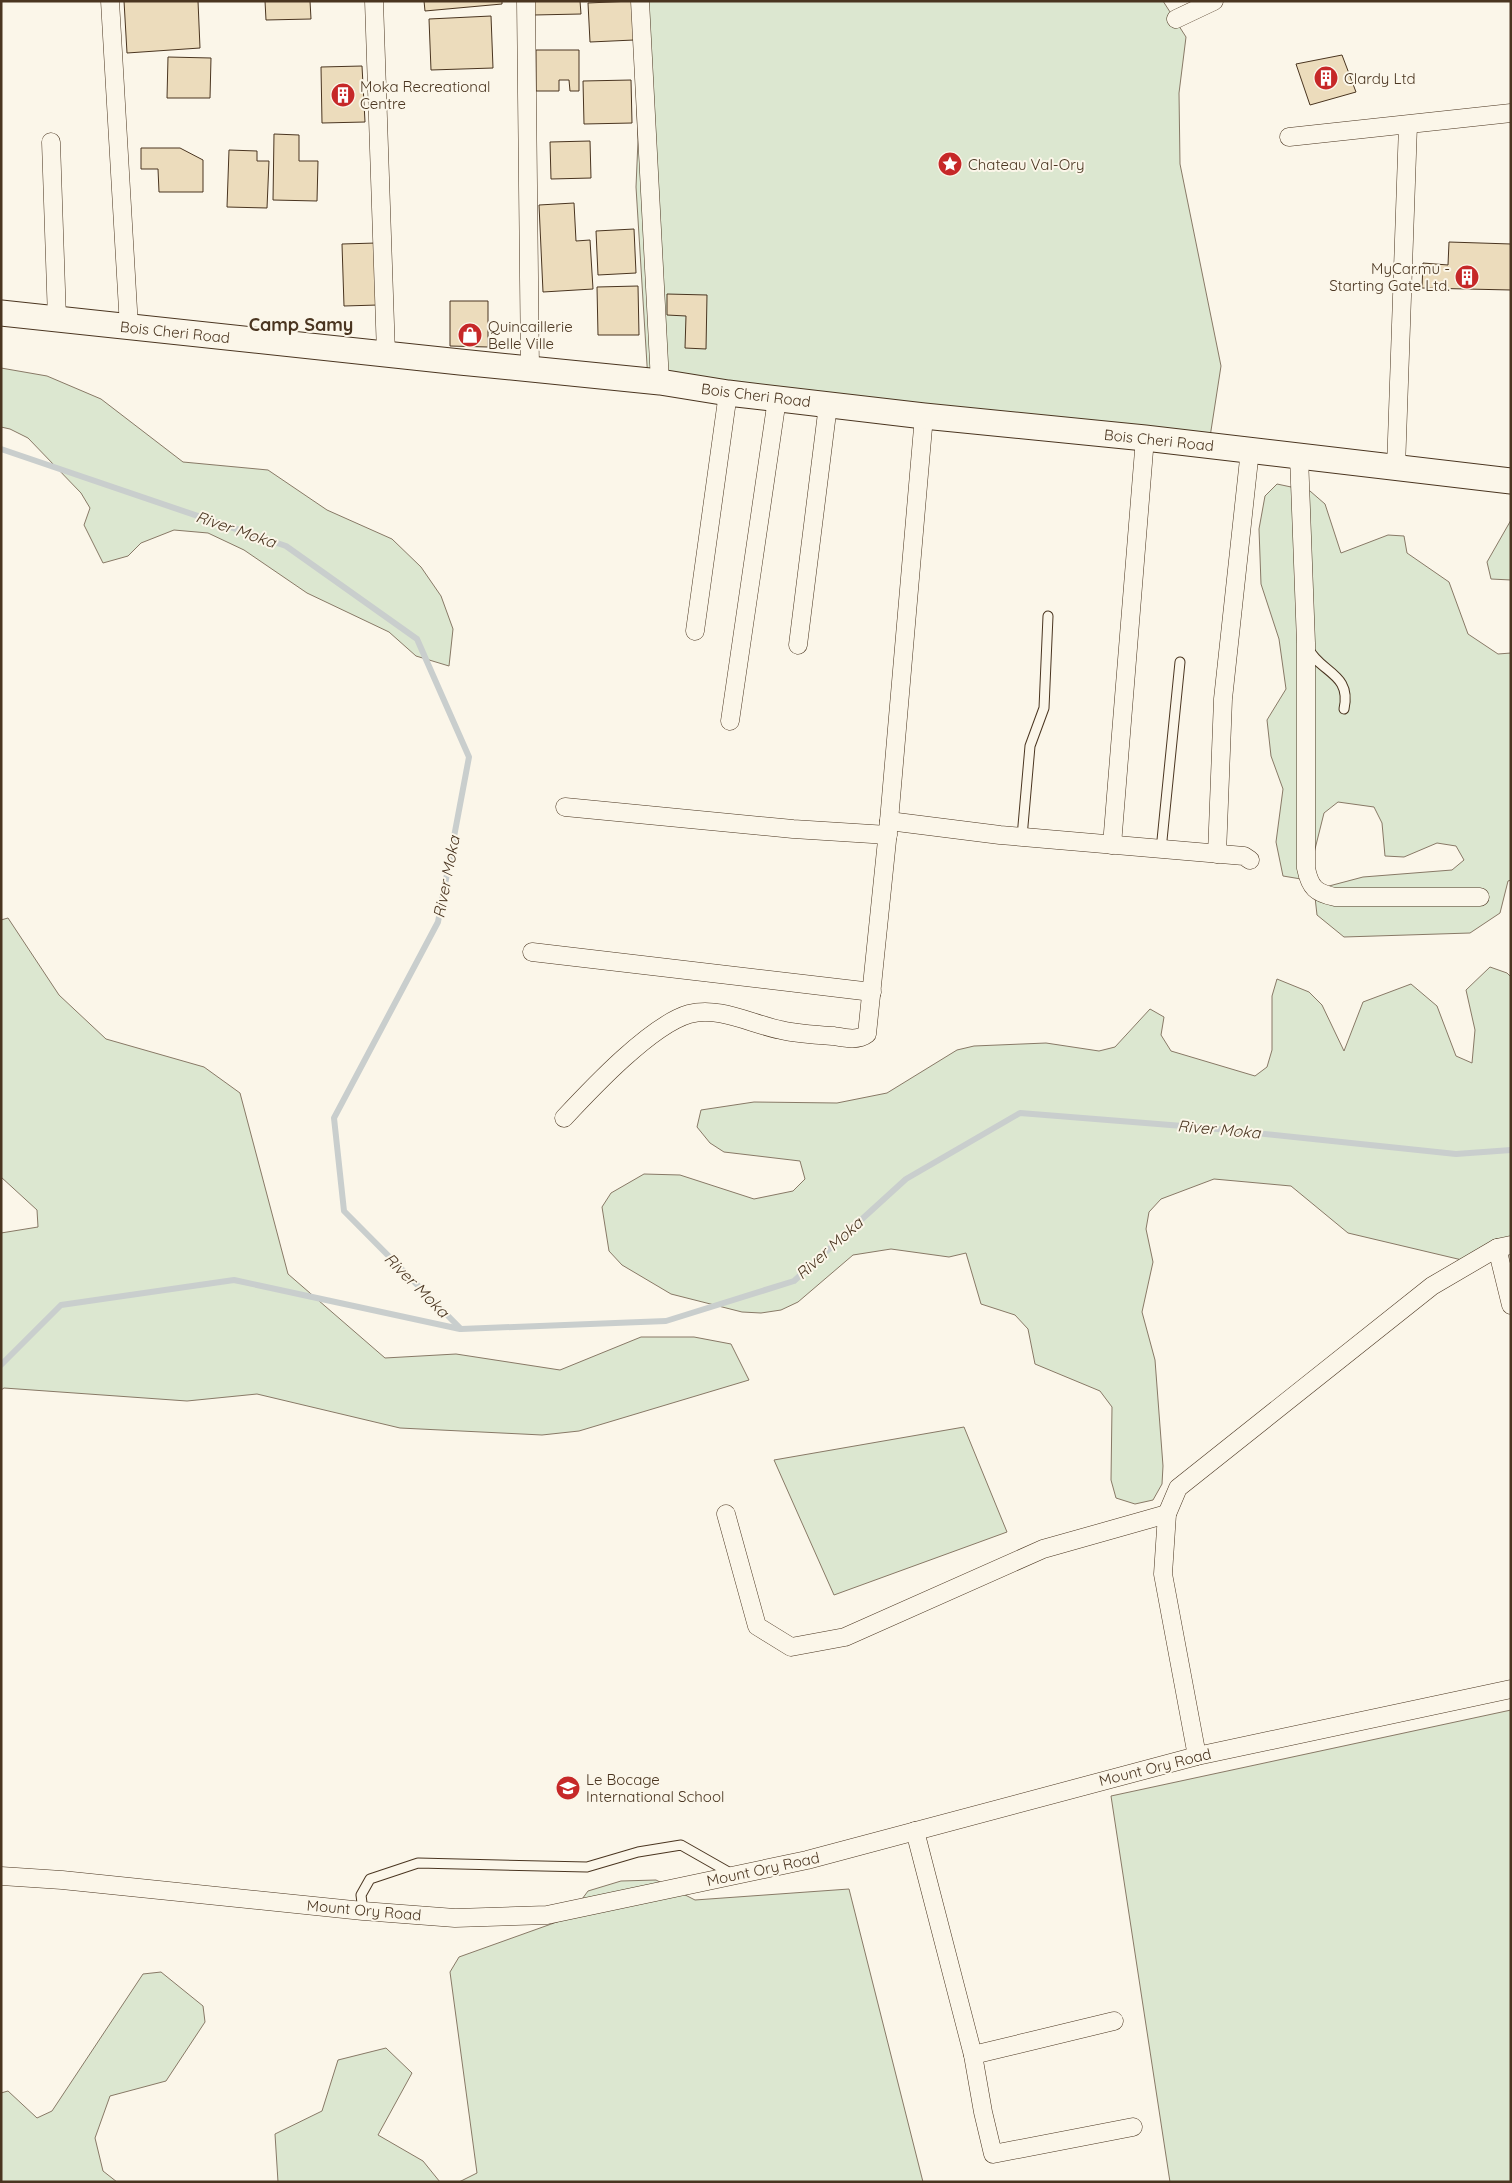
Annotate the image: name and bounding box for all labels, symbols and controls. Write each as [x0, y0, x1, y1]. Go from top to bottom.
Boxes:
building icon: Clardy Ltd [1313, 65, 1339, 91]
place label: Clardy Ltd [1344, 69, 1416, 88]
place label: Moka Recreational Centre [360, 77, 490, 113]
building icon: Moka Recreational Centre [330, 82, 356, 108]
place icon: Chateau Val-Ory [937, 151, 963, 177]
place label: Chateau Val-Ory [968, 155, 1084, 174]
place label: MyCar.mu - Starting Gate Ltd. [1329, 259, 1450, 295]
building icon: MyCar.mu - Starting Gate Ltd. [1454, 264, 1480, 290]
district label: Camp Samy [249, 313, 353, 336]
street label: Bois Cheri Road [119, 317, 231, 347]
place label: Quincaillerie Belle Ville [488, 317, 573, 353]
shop icon: Quincaillerie Belle Ville [457, 322, 483, 348]
street label: Bois Cheri Road [700, 379, 812, 411]
street label: Bois Cheri Road [1103, 425, 1215, 455]
water label: River Moka [193, 506, 280, 552]
water label: River Moka [428, 833, 464, 920]
water label: River Moka [1177, 1115, 1263, 1143]
water label: River Moka [791, 1212, 868, 1283]
water label: River Moka [381, 1249, 454, 1322]
street label: Mount Ory Road [1097, 1744, 1213, 1790]
place label: Le Bocage International School [586, 1770, 724, 1806]
school or university icon: Le Bocage International School [555, 1775, 581, 1801]
street label: Mount Ory Road [705, 1848, 821, 1890]
street label: Mount Ory Road [306, 1896, 422, 1924]

